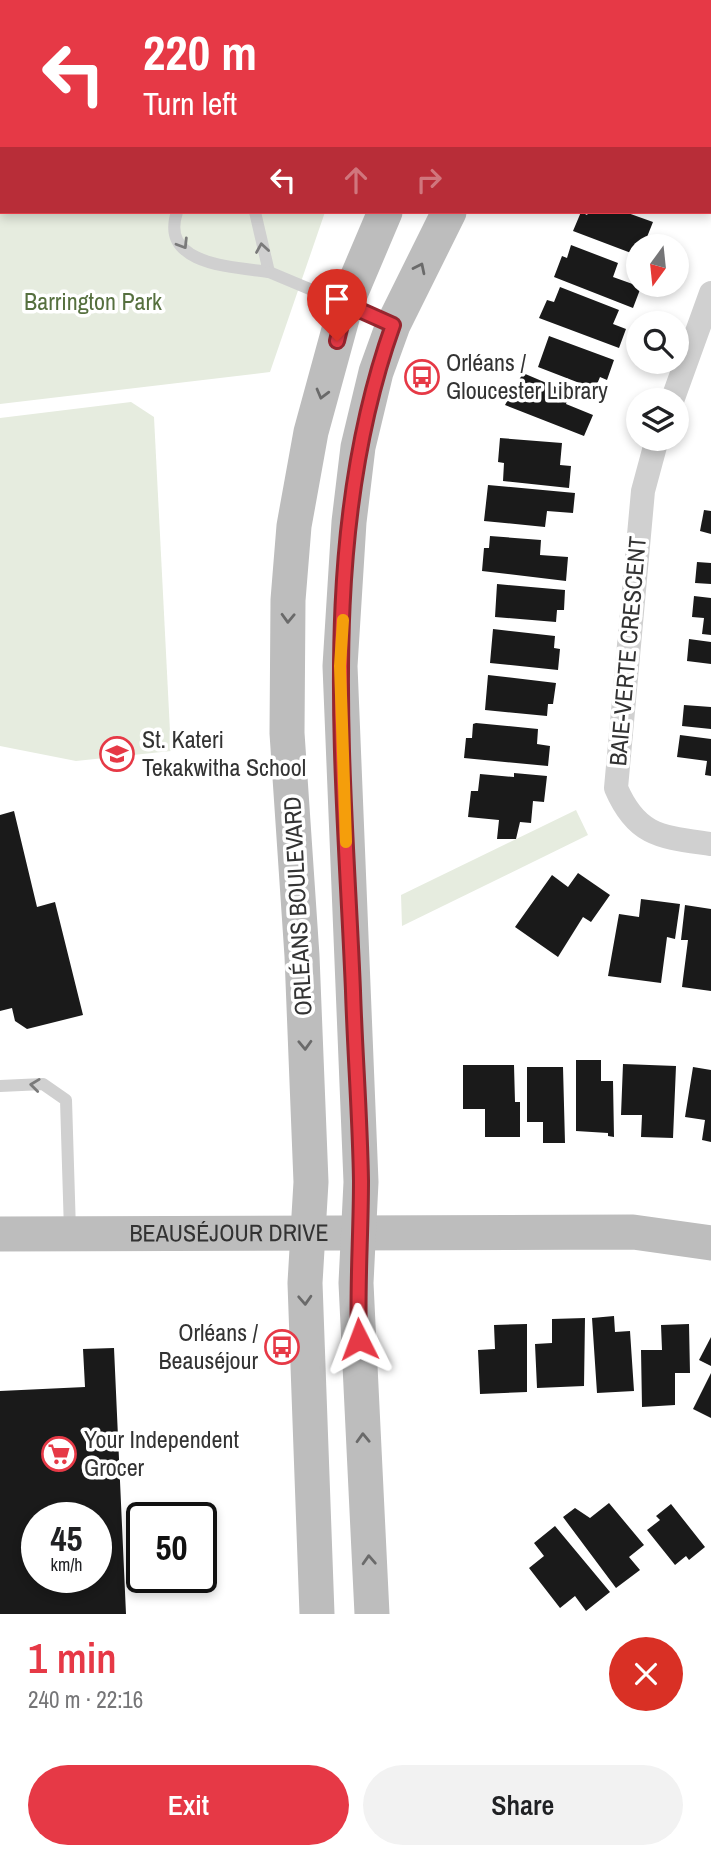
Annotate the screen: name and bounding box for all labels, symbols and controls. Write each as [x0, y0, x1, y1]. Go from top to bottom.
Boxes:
text: 220 m [143, 19, 257, 85]
icon: left [28, 28, 119, 119]
text: Turn left [143, 82, 237, 125]
icon: left [264, 161, 302, 199]
icon: ahead [337, 161, 375, 199]
icon: right [410, 161, 448, 199]
north arrow [626, 234, 690, 298]
map controls [626, 234, 689, 451]
one-way arrow [174, 236, 187, 249]
one-way arrow [255, 242, 270, 254]
one-way arrow [412, 263, 426, 275]
pin [307, 269, 367, 341]
icon: arrive [318, 280, 356, 318]
park label: Barrington Park [24, 285, 162, 317]
button: search [626, 311, 689, 374]
place label: Orléans / Gloucester Library [446, 346, 608, 406]
bus stop icon: Orléans / Gloucester Library [403, 358, 441, 396]
one-way arrow [316, 387, 330, 399]
button: layers [626, 388, 689, 451]
street label: BAIE-VERTE CRESCENT [601, 535, 653, 767]
one-way arrow [280, 613, 295, 624]
place label: St. Kateri Tekakwitha School [142, 723, 306, 783]
school or university icon: St. Kateri Tekakwitha School [98, 735, 136, 773]
street label: ORLÉANS BOULEVARD [275, 796, 319, 1016]
one-way arrow [298, 1040, 313, 1051]
one-way arrow [29, 1078, 41, 1093]
street label: BEAUSÉJOUR DRIVE [129, 1216, 329, 1249]
one-way arrow [298, 1295, 313, 1306]
position arrow [322, 1302, 396, 1376]
place label: Orléans / Beauséjour [158, 1316, 259, 1376]
bus stop icon: Orléans / Beauséjour [263, 1328, 301, 1366]
place label: Your Independent Grocer [84, 1423, 239, 1483]
one-way arrow [356, 1432, 371, 1443]
supermarket icon: Your Independent Grocer [40, 1435, 78, 1473]
speed limit sign: 50 [126, 1502, 217, 1593]
text: 45 [51, 1515, 82, 1562]
text: km/h [51, 1552, 83, 1577]
one-way arrow [362, 1554, 377, 1565]
text: 1 min [28, 1630, 117, 1686]
button: close [609, 1637, 683, 1711]
text: 240 m · 22:16 [28, 1684, 143, 1715]
button: Exit [28, 1765, 349, 1845]
button: Share [363, 1765, 683, 1845]

